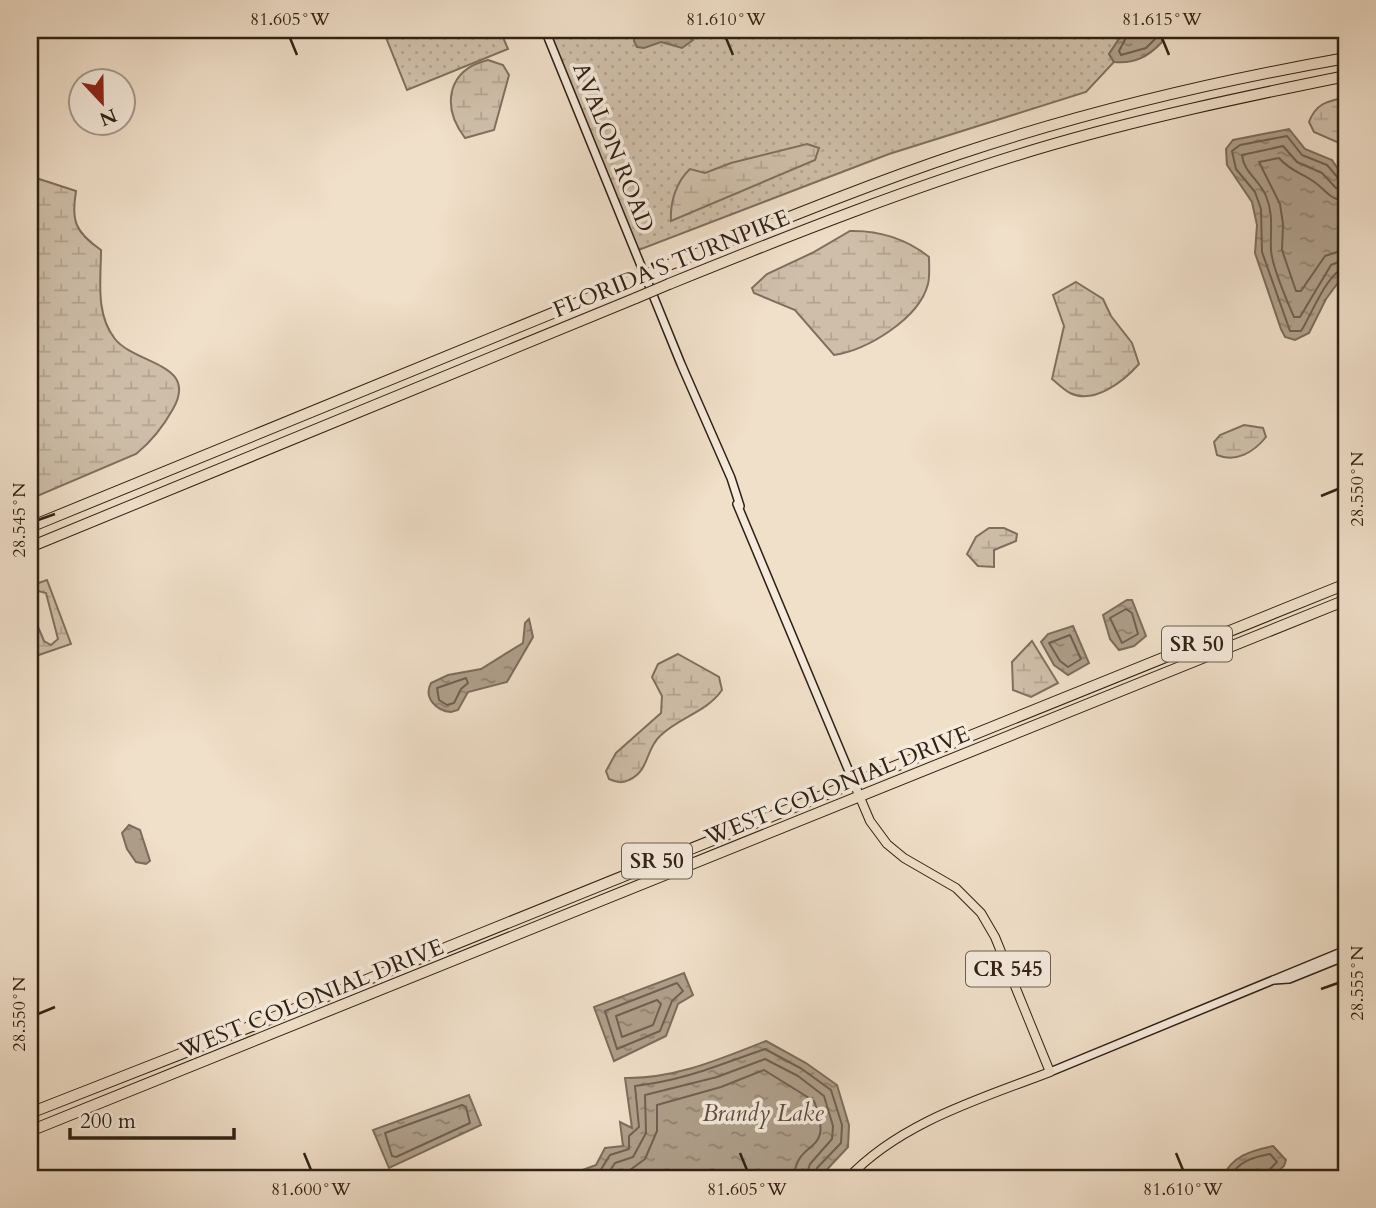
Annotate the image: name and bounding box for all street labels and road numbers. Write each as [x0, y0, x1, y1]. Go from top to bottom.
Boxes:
street label: AVALON ROAD [565, 58, 662, 236]
street label: FLORIDA'S TURNPIKE [548, 202, 794, 325]
road number: SR 50 [1162, 626, 1232, 662]
street label: WEST COLONIAL DRIVE [699, 718, 974, 853]
road number: SR 50 [622, 844, 692, 878]
street label: WEST COLONIAL DRIVE [173, 931, 448, 1066]
road number: CR 545 [966, 951, 1050, 986]

